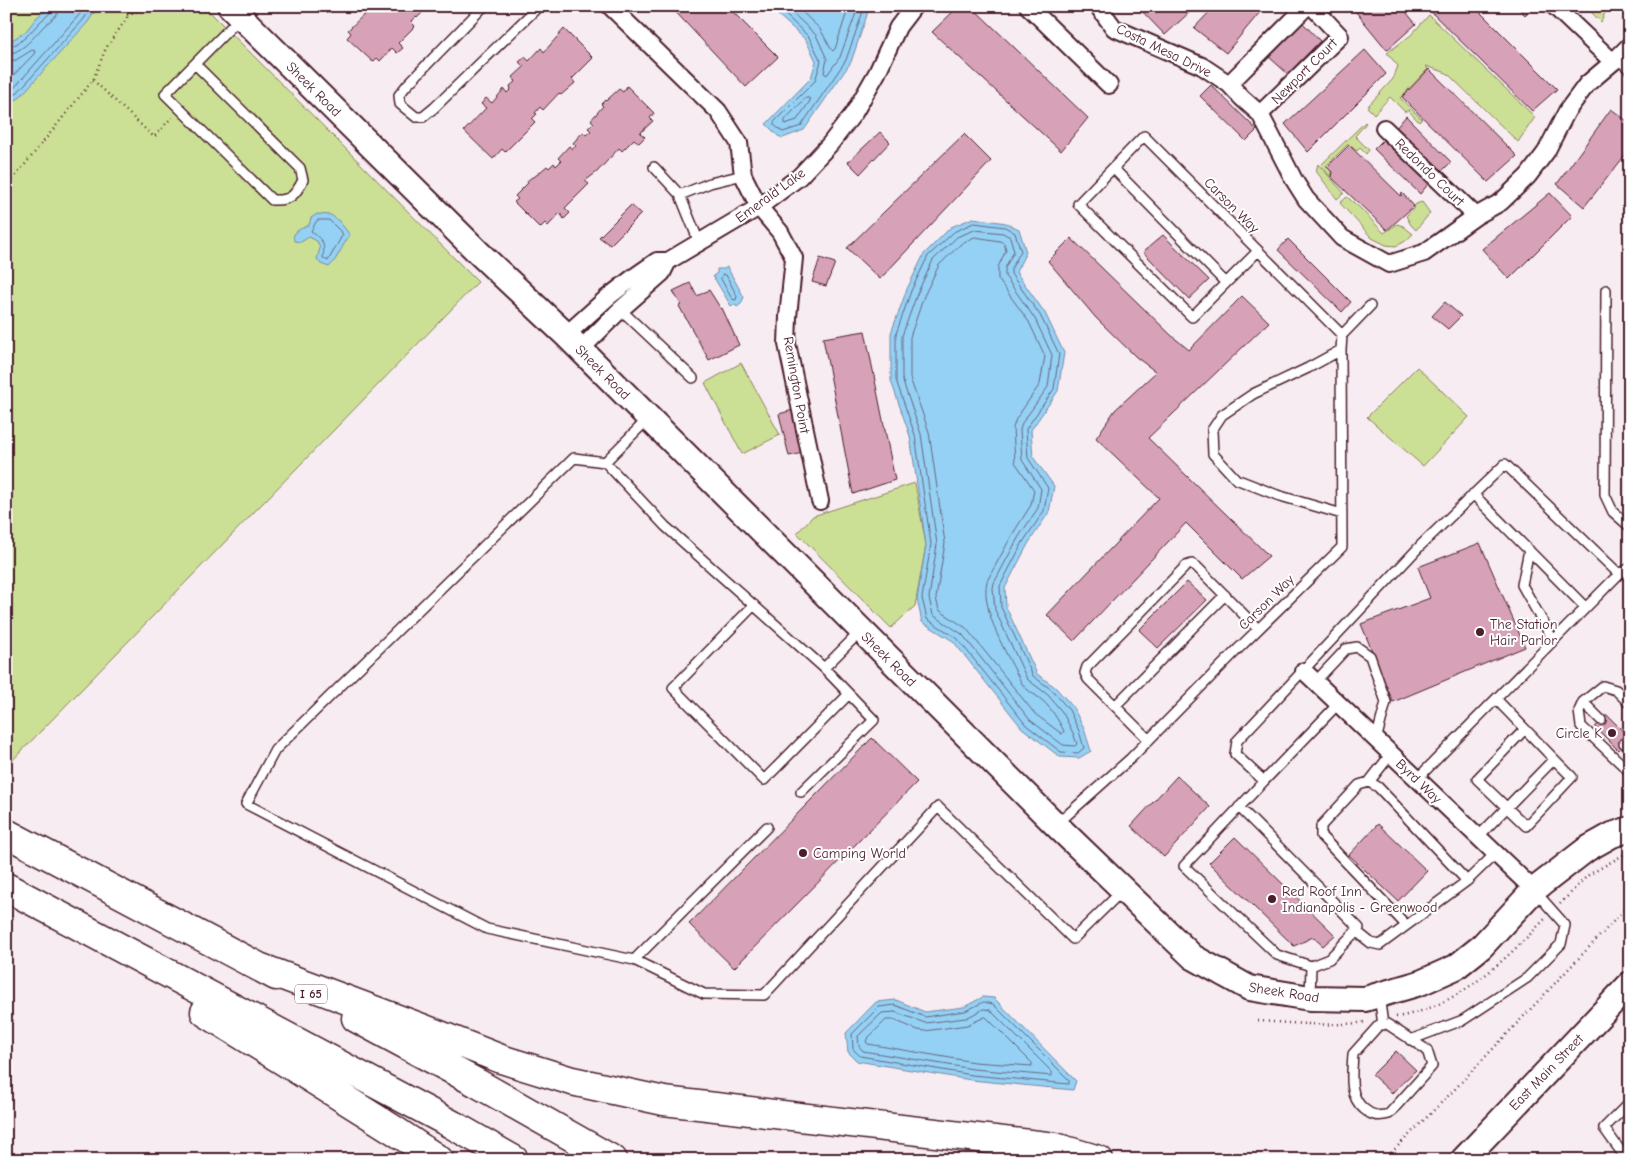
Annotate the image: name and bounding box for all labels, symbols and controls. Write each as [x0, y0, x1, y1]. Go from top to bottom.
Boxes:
street label: Costa Mesa Drive [1113, 20, 1214, 81]
street label: Newport Court [1268, 34, 1342, 108]
street label: Sheek Road [283, 58, 345, 120]
street label: Redondo Court [1391, 135, 1469, 210]
street label: Emerald Lake [732, 164, 809, 226]
street label: Carson Way [1200, 174, 1264, 237]
street label: Remington Point [780, 335, 814, 436]
street label: Sheek Road [572, 341, 634, 403]
street label: Carson Way [1235, 570, 1298, 634]
place label: The Station Hair Parlor [1490, 616, 1557, 649]
marker: The Station Hair Parlor [1474, 626, 1486, 638]
street label: Sheek Road [858, 628, 920, 690]
place label: Circle K [1556, 725, 1602, 742]
marker: Circle K [1606, 727, 1618, 739]
street label: Byrd Way [1392, 756, 1446, 808]
place label: Camping World [813, 845, 906, 862]
marker: Camping World [797, 847, 809, 859]
place label: Red Roof Inn Indianapolis - Greenwood [1282, 883, 1437, 916]
marker: Red Roof Inn Indianapolis - Greenwood [1266, 893, 1278, 905]
street label: Sheek Road [1248, 979, 1320, 1006]
road number: I 65 [295, 984, 327, 1004]
street label: East Main Street [1506, 1030, 1588, 1114]

